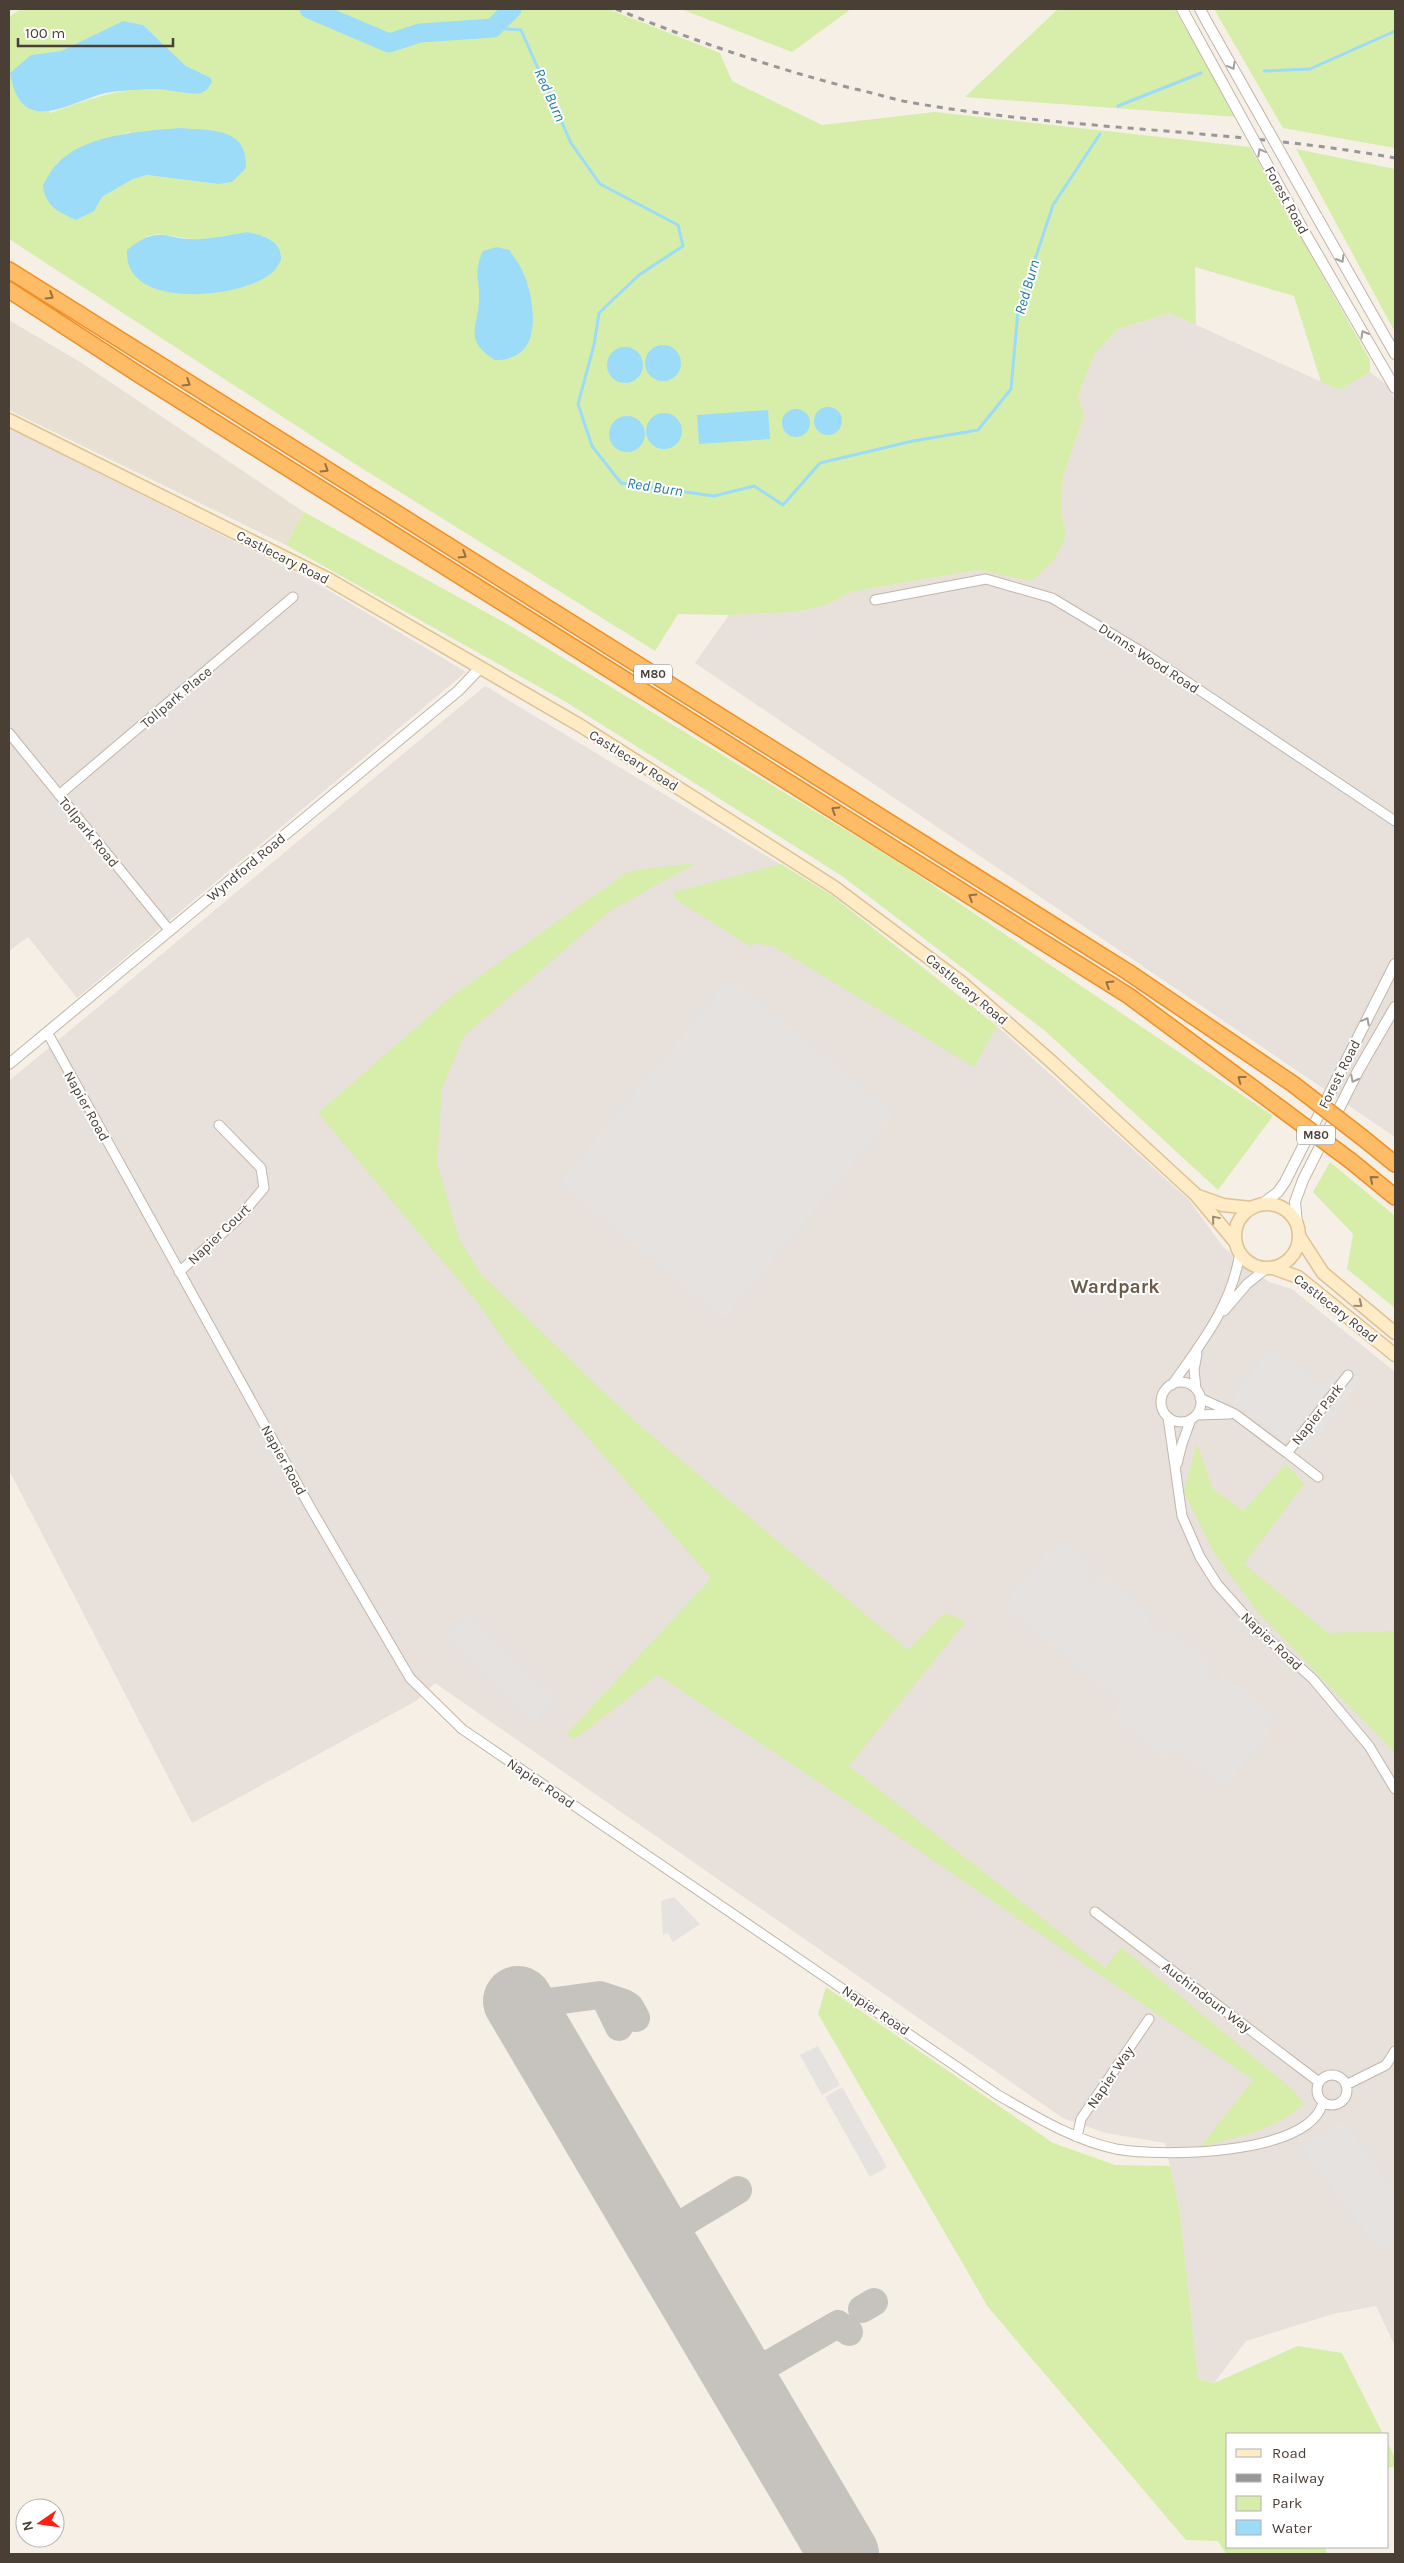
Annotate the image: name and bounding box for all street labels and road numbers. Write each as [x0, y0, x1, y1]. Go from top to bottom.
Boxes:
street label: Forest Road [1261, 163, 1312, 237]
street label: Castlecary Road [233, 527, 332, 588]
street label: Dunns Wood Road [1095, 620, 1202, 697]
street label: Tollpark Place [137, 663, 215, 732]
road number: M80 [634, 664, 672, 684]
street label: Castlecary Road [586, 726, 682, 795]
street label: Tollpark Road [55, 794, 122, 871]
street label: Wyndford Road [204, 830, 289, 905]
street label: Castlecary Road [922, 950, 1011, 1029]
street label: Forest Road [1315, 1037, 1364, 1112]
street label: Napier Road [60, 1068, 113, 1144]
road number: M80 [1297, 1126, 1335, 1144]
street label: Napier Court [185, 1200, 254, 1268]
street label: Castlecary Road [1290, 1270, 1381, 1347]
street label: Napier Park [1288, 1380, 1347, 1449]
street label: Napier Road [257, 1422, 310, 1498]
street label: Napier Road [1238, 1609, 1306, 1674]
street label: Napier Road [504, 1755, 578, 1812]
street label: Auchindoun Way [1159, 1958, 1255, 2037]
street label: Napier Road [839, 1982, 913, 2039]
street label: Napier Way [1083, 2042, 1138, 2112]

